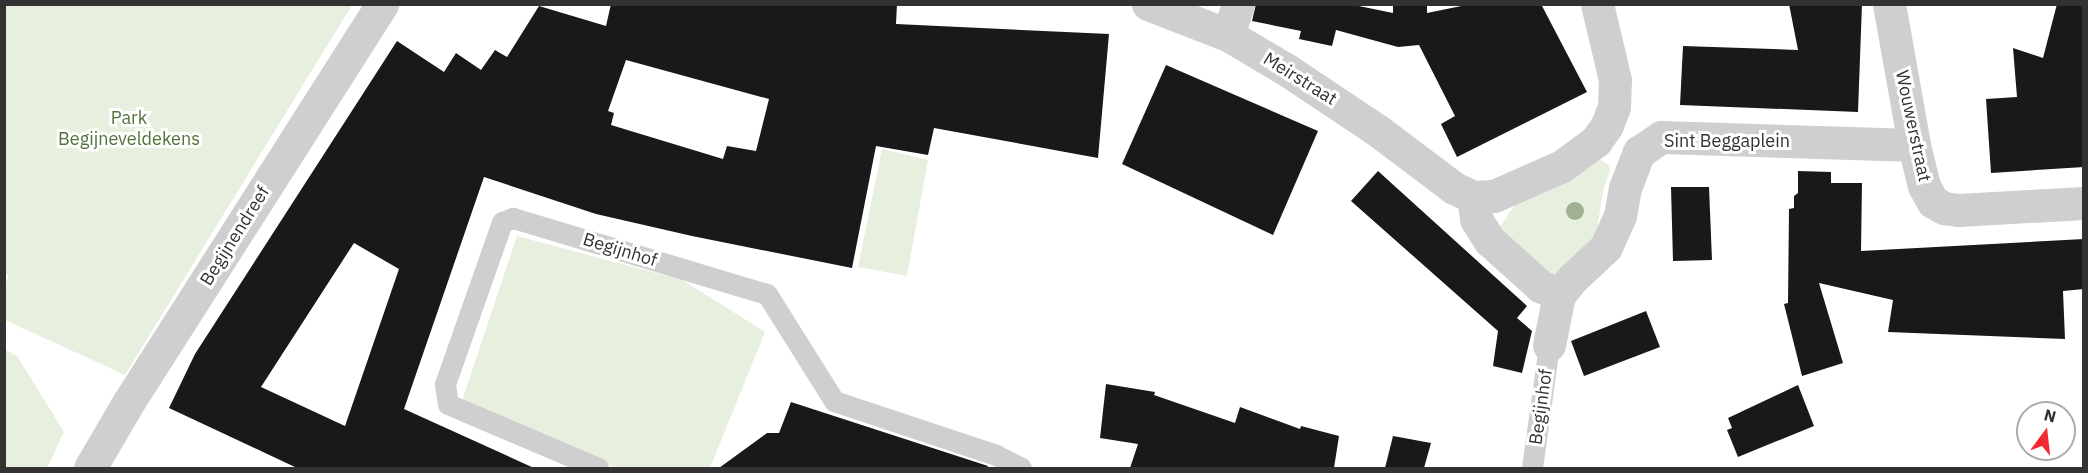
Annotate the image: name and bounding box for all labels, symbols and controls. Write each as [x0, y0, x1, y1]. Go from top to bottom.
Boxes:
street label: Meirstraat [1259, 48, 1341, 110]
street label: Wouwerstraat [1891, 68, 1935, 184]
park label: Park Begijneveldekens [58, 108, 200, 150]
street label: Sint Beggaplein [1664, 130, 1790, 152]
street label: Begijnendreef [196, 182, 274, 290]
street label: Begijnhof [580, 229, 660, 271]
street label: Begijnhof [1525, 368, 1557, 446]
north arrow [2016, 401, 2076, 461]
text: N [2042, 404, 2058, 427]

